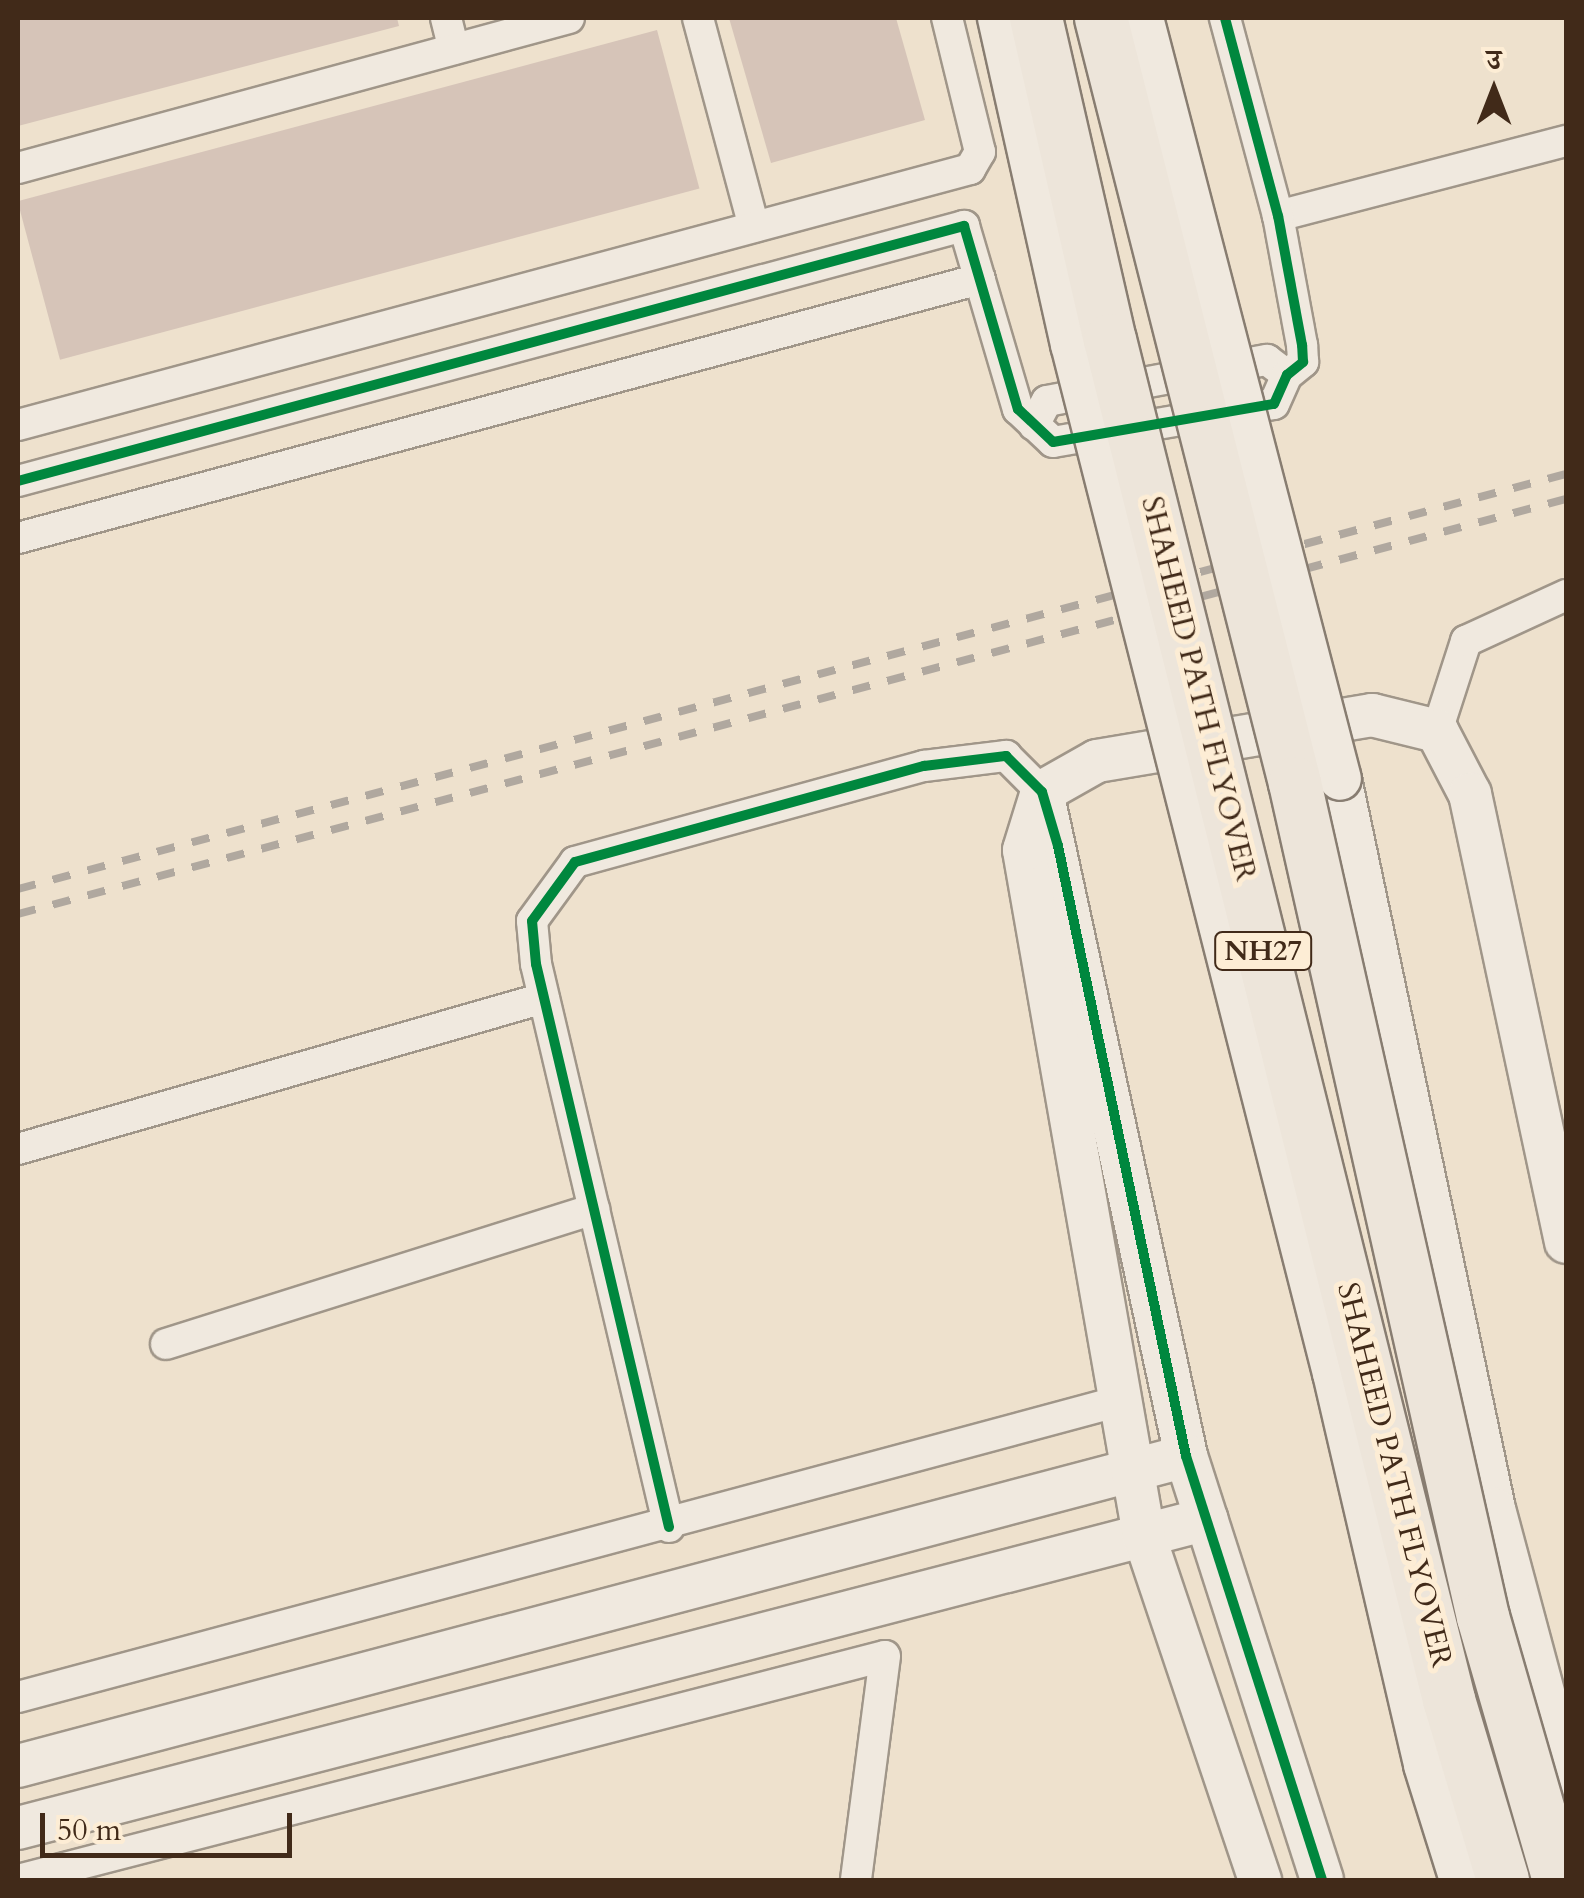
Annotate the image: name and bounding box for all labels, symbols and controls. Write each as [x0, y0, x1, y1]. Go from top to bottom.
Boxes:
north arrow [1444, 40, 1544, 140]
text: उ [1487, 41, 1501, 79]
street label: SHAHEED PATH FLYOVER [1133, 493, 1263, 885]
road number: NH27 [1213, 928, 1313, 974]
street label: SHAHEED PATH FLYOVER [1329, 1279, 1459, 1671]
scale bar [45, 1793, 298, 1855]
text: 50 m [57, 1810, 121, 1851]

